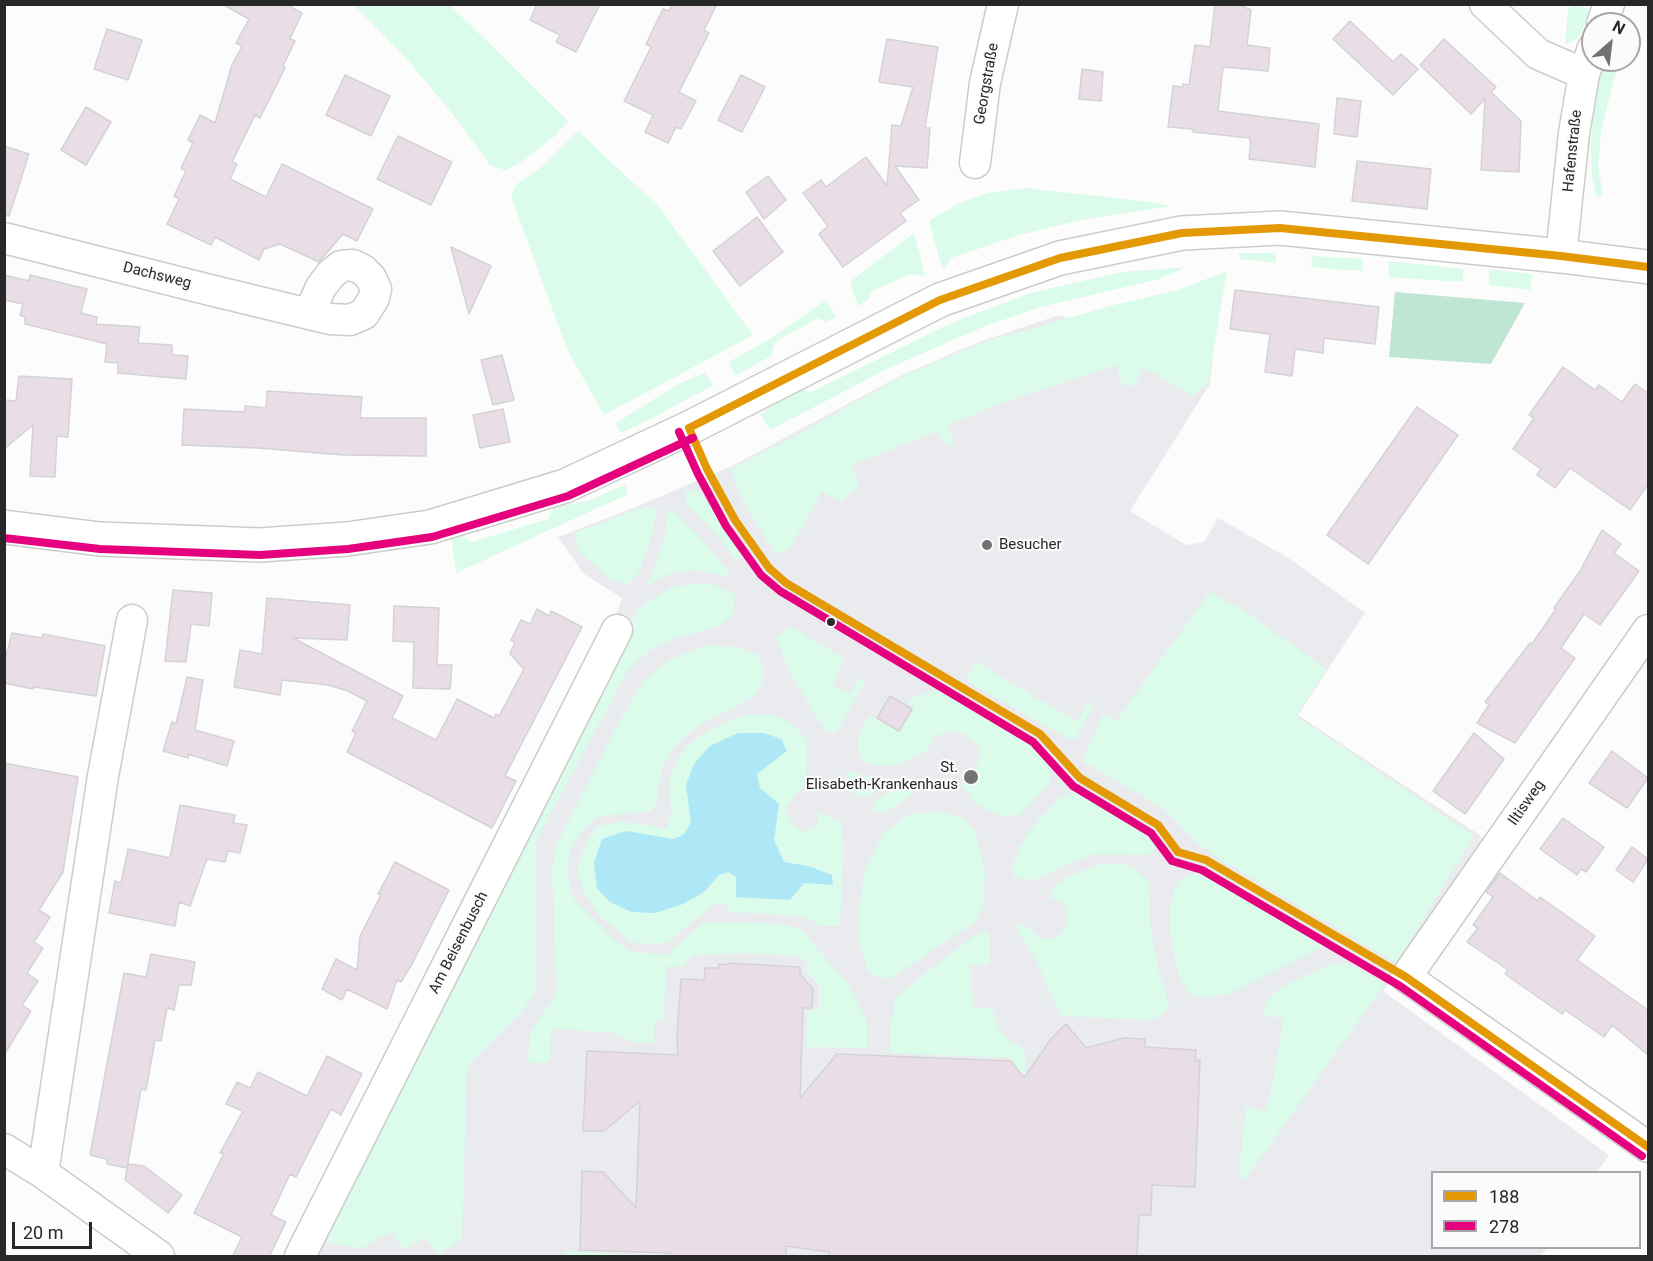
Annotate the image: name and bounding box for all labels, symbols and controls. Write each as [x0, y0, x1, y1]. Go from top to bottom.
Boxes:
north arrow [1581, 12, 1641, 72]
text: N [1609, 16, 1628, 38]
street label: Georgstraße [971, 42, 1003, 126]
street label: Hafenstraße [1560, 109, 1586, 193]
street label: Dachsweg [121, 259, 193, 293]
place label: Besucher [999, 536, 1061, 554]
marker: Besucher [980, 538, 994, 552]
unlabelled marker [825, 616, 837, 628]
place label: St. Elisabeth-Krankenhaus [806, 759, 958, 794]
marker: St. Elisabeth-Krankenhaus [962, 768, 980, 786]
street label: Iltisweg [1505, 777, 1549, 829]
street label: Am Beisenbusch [426, 889, 492, 997]
legend [1431, 1171, 1641, 1249]
text: 188 [1489, 1186, 1519, 1207]
scale bar [15, 1210, 94, 1248]
text: 278 [1489, 1216, 1519, 1237]
text: 20 m [23, 1222, 63, 1243]

